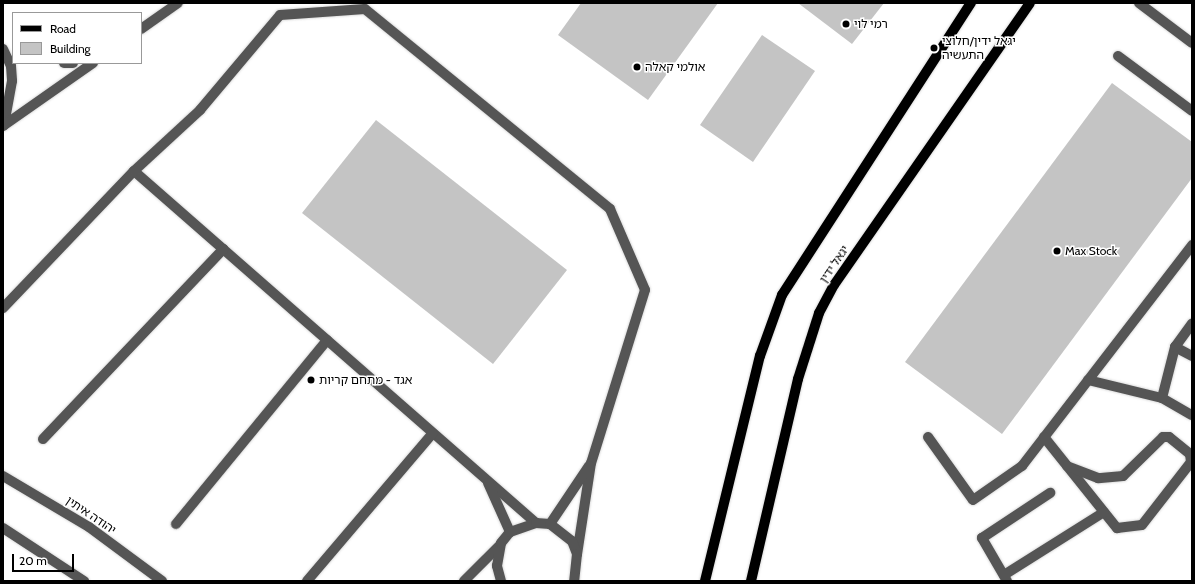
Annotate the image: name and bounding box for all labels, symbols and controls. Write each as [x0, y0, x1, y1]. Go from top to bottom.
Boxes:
legend [12, 12, 142, 64]
place label: רמי לוי [854, 17, 888, 31]
marker: רמי לוי [841, 19, 851, 29]
text: Road [50, 21, 76, 36]
place label: יגאל ידין/חלוצי התעשיה [942, 34, 1016, 62]
text: Building [50, 41, 91, 56]
marker: יגאל ידין/חלוצי התעשיה [929, 43, 939, 53]
place label: אולמי קאלה [645, 60, 705, 74]
marker: אולמי קאלה [632, 62, 642, 72]
street label: יגאל ידין [816, 243, 852, 285]
place label: Max Stock [1065, 244, 1117, 258]
marker: Max Stock [1052, 246, 1062, 256]
place label: אגד - מתחם קריות [319, 373, 412, 387]
marker: אגד - מתחם קריות [306, 375, 316, 385]
street label: יהודה איתין [63, 493, 119, 537]
scale bar [14, 546, 76, 572]
text: 20 m [19, 553, 47, 568]

